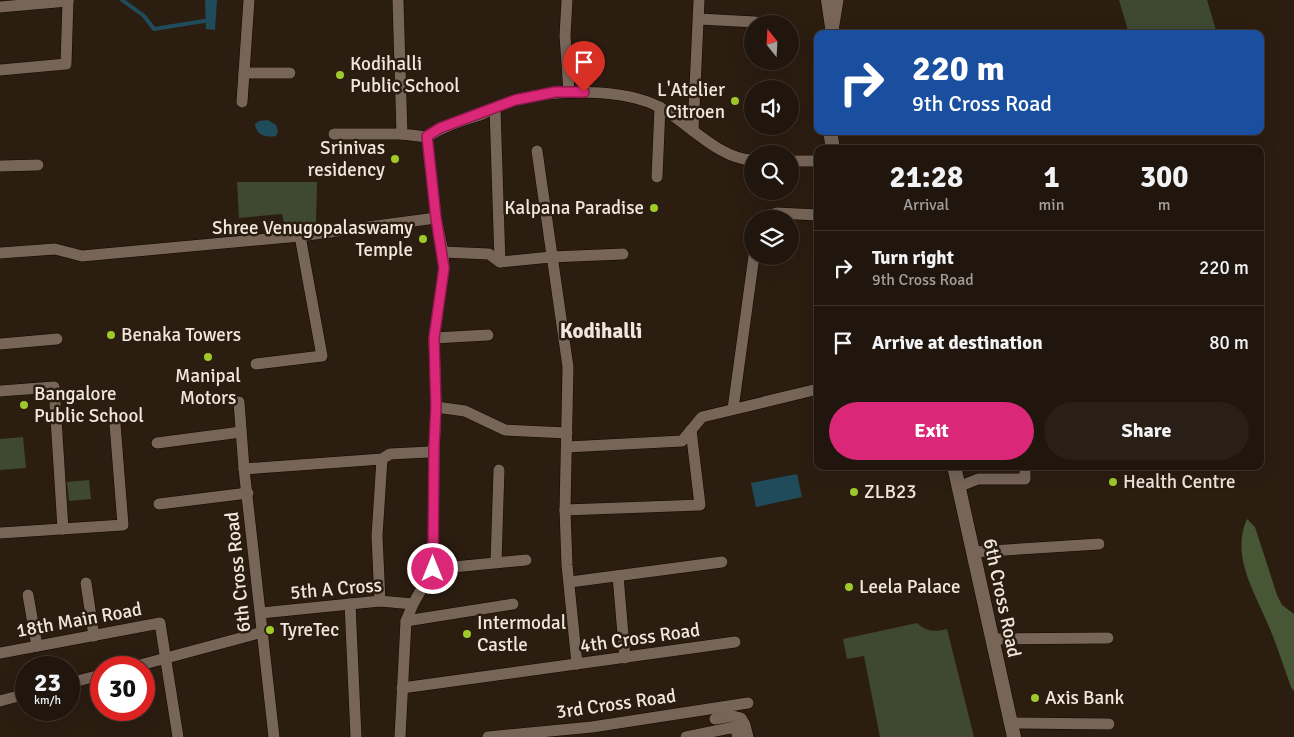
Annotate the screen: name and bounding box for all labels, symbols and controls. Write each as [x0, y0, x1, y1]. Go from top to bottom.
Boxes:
north arrow [744, 15, 799, 70]
map controls [744, 15, 799, 265]
pin [563, 41, 605, 92]
text: 220 m [912, 47, 1005, 90]
icon: arrive [570, 48, 598, 76]
icon: right [829, 50, 894, 115]
place label: Kodihalli Public School [350, 52, 460, 98]
marker: Kodihalli Public School [334, 69, 346, 81]
place label: L'Atelier Citroen [657, 78, 725, 124]
button: sound [744, 80, 799, 135]
text: 9th Cross Road [912, 90, 1052, 117]
marker: L'Atelier Citroen [729, 95, 741, 107]
place label: Srinivas residency [308, 136, 385, 182]
button: search [744, 145, 799, 200]
marker: Srinivas residency [389, 153, 401, 165]
text: 21:28 [889, 159, 963, 196]
text: 1 [1043, 159, 1060, 196]
text: 300 [1140, 159, 1188, 196]
text: Arrival [903, 195, 949, 215]
text: min [1039, 195, 1064, 215]
text: m [1158, 195, 1171, 215]
place label: Kalpana Paradise [504, 196, 644, 220]
marker: Kalpana Paradise [648, 202, 660, 214]
button: layers [744, 210, 799, 265]
place label: Shree Venugopalaswamy Temple [212, 216, 413, 262]
marker: Shree Venugopalaswamy Temple [417, 233, 429, 245]
text: Turn right [872, 246, 954, 270]
icon: right [829, 254, 857, 282]
text: 220 m [1199, 256, 1249, 280]
text: 9th Cross Road [872, 270, 974, 290]
district label: Kodihalli [560, 318, 642, 344]
place label: Benaka Towers [121, 323, 241, 347]
marker: Benaka Towers [105, 329, 117, 341]
icon: arrive [829, 329, 857, 357]
text: Arrive at destination [872, 331, 1043, 355]
text: 80 m [1209, 331, 1249, 355]
marker: Manipal Motors [202, 351, 214, 363]
place label: Manipal Motors [175, 364, 241, 410]
place label: Bangalore Public School [34, 382, 144, 428]
marker: Bangalore Public School [18, 399, 30, 411]
button: Exit [829, 402, 1034, 460]
button: Share [1044, 402, 1249, 460]
place label: Health Centre [1123, 470, 1235, 494]
marker: Health Centre [1107, 476, 1119, 488]
place label: ZLB23 [864, 480, 916, 504]
marker: ZLB23 [848, 486, 860, 498]
street label: 6th Cross Road [220, 511, 256, 633]
street label: 6th Cross Road [978, 536, 1026, 660]
position arrow [406, 542, 458, 594]
street label: 5th A Cross [289, 573, 383, 605]
place label: Leela Palace [859, 575, 960, 599]
marker: Leela Palace [843, 581, 855, 593]
street label: 18th Main Road [14, 597, 144, 643]
place label: Intermodal Castle [477, 611, 566, 657]
place label: TyreTec [280, 618, 339, 642]
street label: 4th Cross Road [578, 618, 702, 658]
marker: TyreTec [264, 624, 276, 636]
marker: Intermodal Castle [461, 628, 473, 640]
speed limit sign: 30 [90, 656, 155, 721]
text: 23 [34, 667, 61, 698]
street label: 3rd Cross Road [555, 684, 677, 724]
place label: Axis Bank [1045, 686, 1125, 710]
marker: Axis Bank [1029, 692, 1041, 704]
text: km/h [34, 693, 61, 708]

